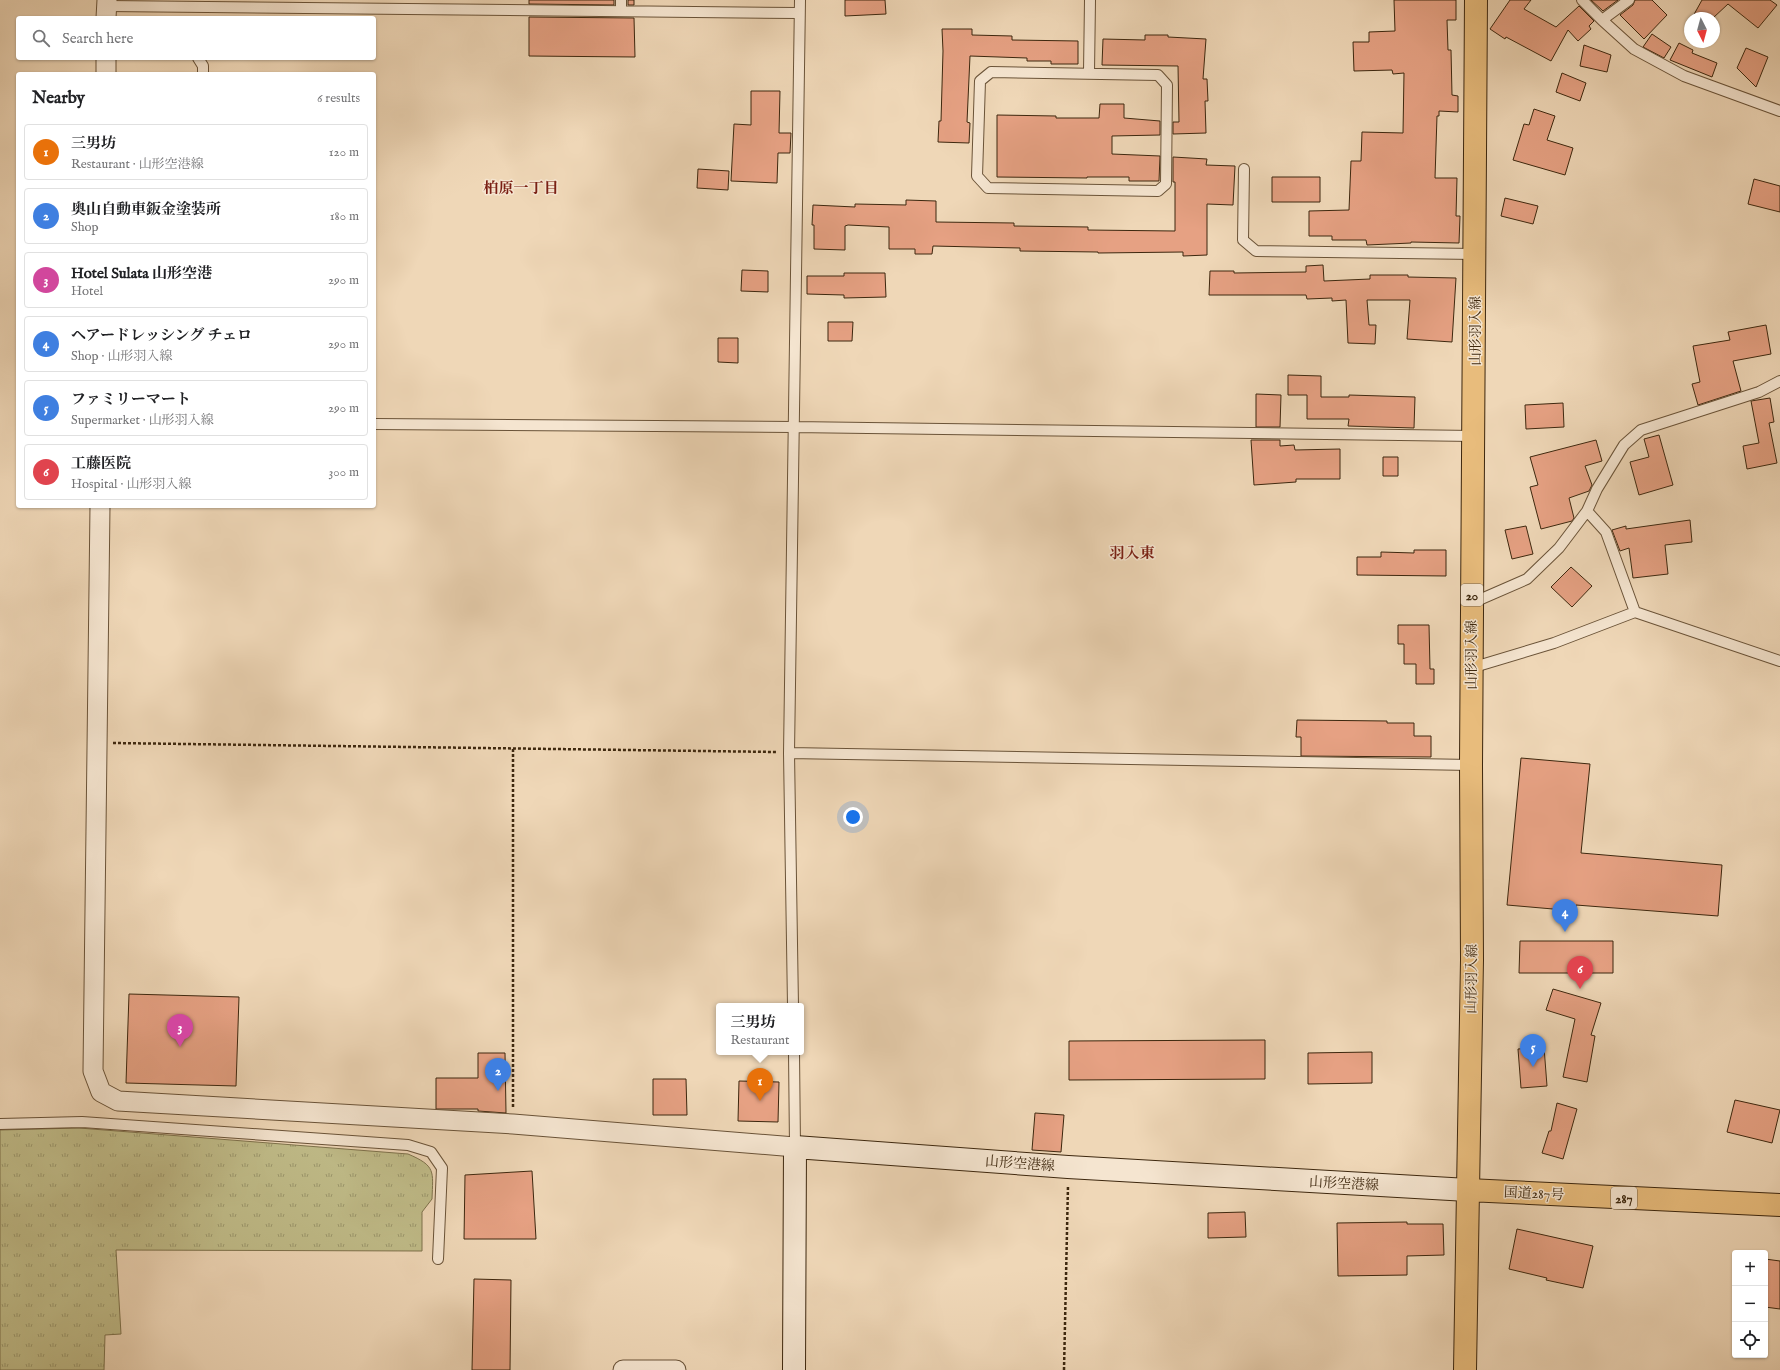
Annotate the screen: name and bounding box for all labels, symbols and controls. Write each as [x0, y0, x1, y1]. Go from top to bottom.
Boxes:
north arrow [1684, 12, 1720, 48]
search box [16, 16, 376, 60]
icon: search [30, 27, 52, 49]
text: Search here [62, 29, 133, 48]
text: Nearby [32, 88, 85, 109]
text: 6 results [317, 90, 360, 107]
text: 三男坊 [71, 134, 116, 153]
text: 1 [44, 144, 48, 161]
text: 120 m [329, 144, 359, 161]
text: Restaurant · 山形空港線 [71, 156, 203, 173]
district label: 柏原一丁目 [483, 179, 559, 198]
text: 奥山自動車鈑金塗装所 [71, 200, 221, 219]
text: 2 [43, 208, 49, 225]
text: 180 m [330, 208, 359, 225]
text: Shop [71, 219, 99, 236]
text: Hotel Sulata 山形空港 [71, 264, 212, 283]
text: 3 [44, 272, 48, 289]
text: 290 m [328, 272, 359, 289]
text: Hotel [71, 283, 103, 300]
street label: 山形羽入線 [1467, 296, 1485, 366]
text: ヘアードレッシング チェロ [71, 326, 252, 345]
text: 4 [43, 336, 49, 353]
text: 290 m [328, 336, 359, 353]
text: Shop · 山形羽入線 [71, 348, 172, 365]
text: ファミリーマート [71, 390, 191, 409]
text: 5 [44, 400, 48, 417]
text: 290 m [328, 400, 359, 417]
text: Supermarket · 山形羽入線 [71, 412, 213, 429]
text: 工藤医院 [71, 454, 131, 473]
text: 6 [43, 464, 49, 481]
text: 300 m [328, 464, 359, 481]
text: Hospital · 山形羽入線 [71, 476, 191, 493]
district label: 羽入東 [1109, 544, 1155, 563]
road number: 20 [1461, 584, 1483, 606]
street label: 山形羽入線 [1463, 620, 1481, 690]
your location [843, 807, 863, 827]
pin: 4 [1552, 899, 1578, 932]
street label: 山形羽入線 [1462, 944, 1482, 1014]
pin: 6 [1567, 956, 1593, 989]
popup [716, 1003, 804, 1055]
text: 三男坊 [731, 1013, 776, 1032]
pin: 3 [167, 1014, 193, 1047]
text: Restaurant [731, 1032, 789, 1049]
pin: 5 [1520, 1034, 1546, 1067]
pin: 2 [485, 1058, 511, 1091]
pin: 1 [747, 1068, 773, 1101]
street label: 山形空港線 [984, 1153, 1055, 1175]
street label: 山形空港線 [1309, 1173, 1379, 1195]
street label: 国道287号 [1503, 1183, 1565, 1205]
road number: 287 [1611, 1187, 1637, 1209]
map controls [1732, 1250, 1768, 1358]
button: + [1732, 1250, 1768, 1286]
button: − [1732, 1286, 1768, 1322]
button: locate [1732, 1322, 1768, 1358]

